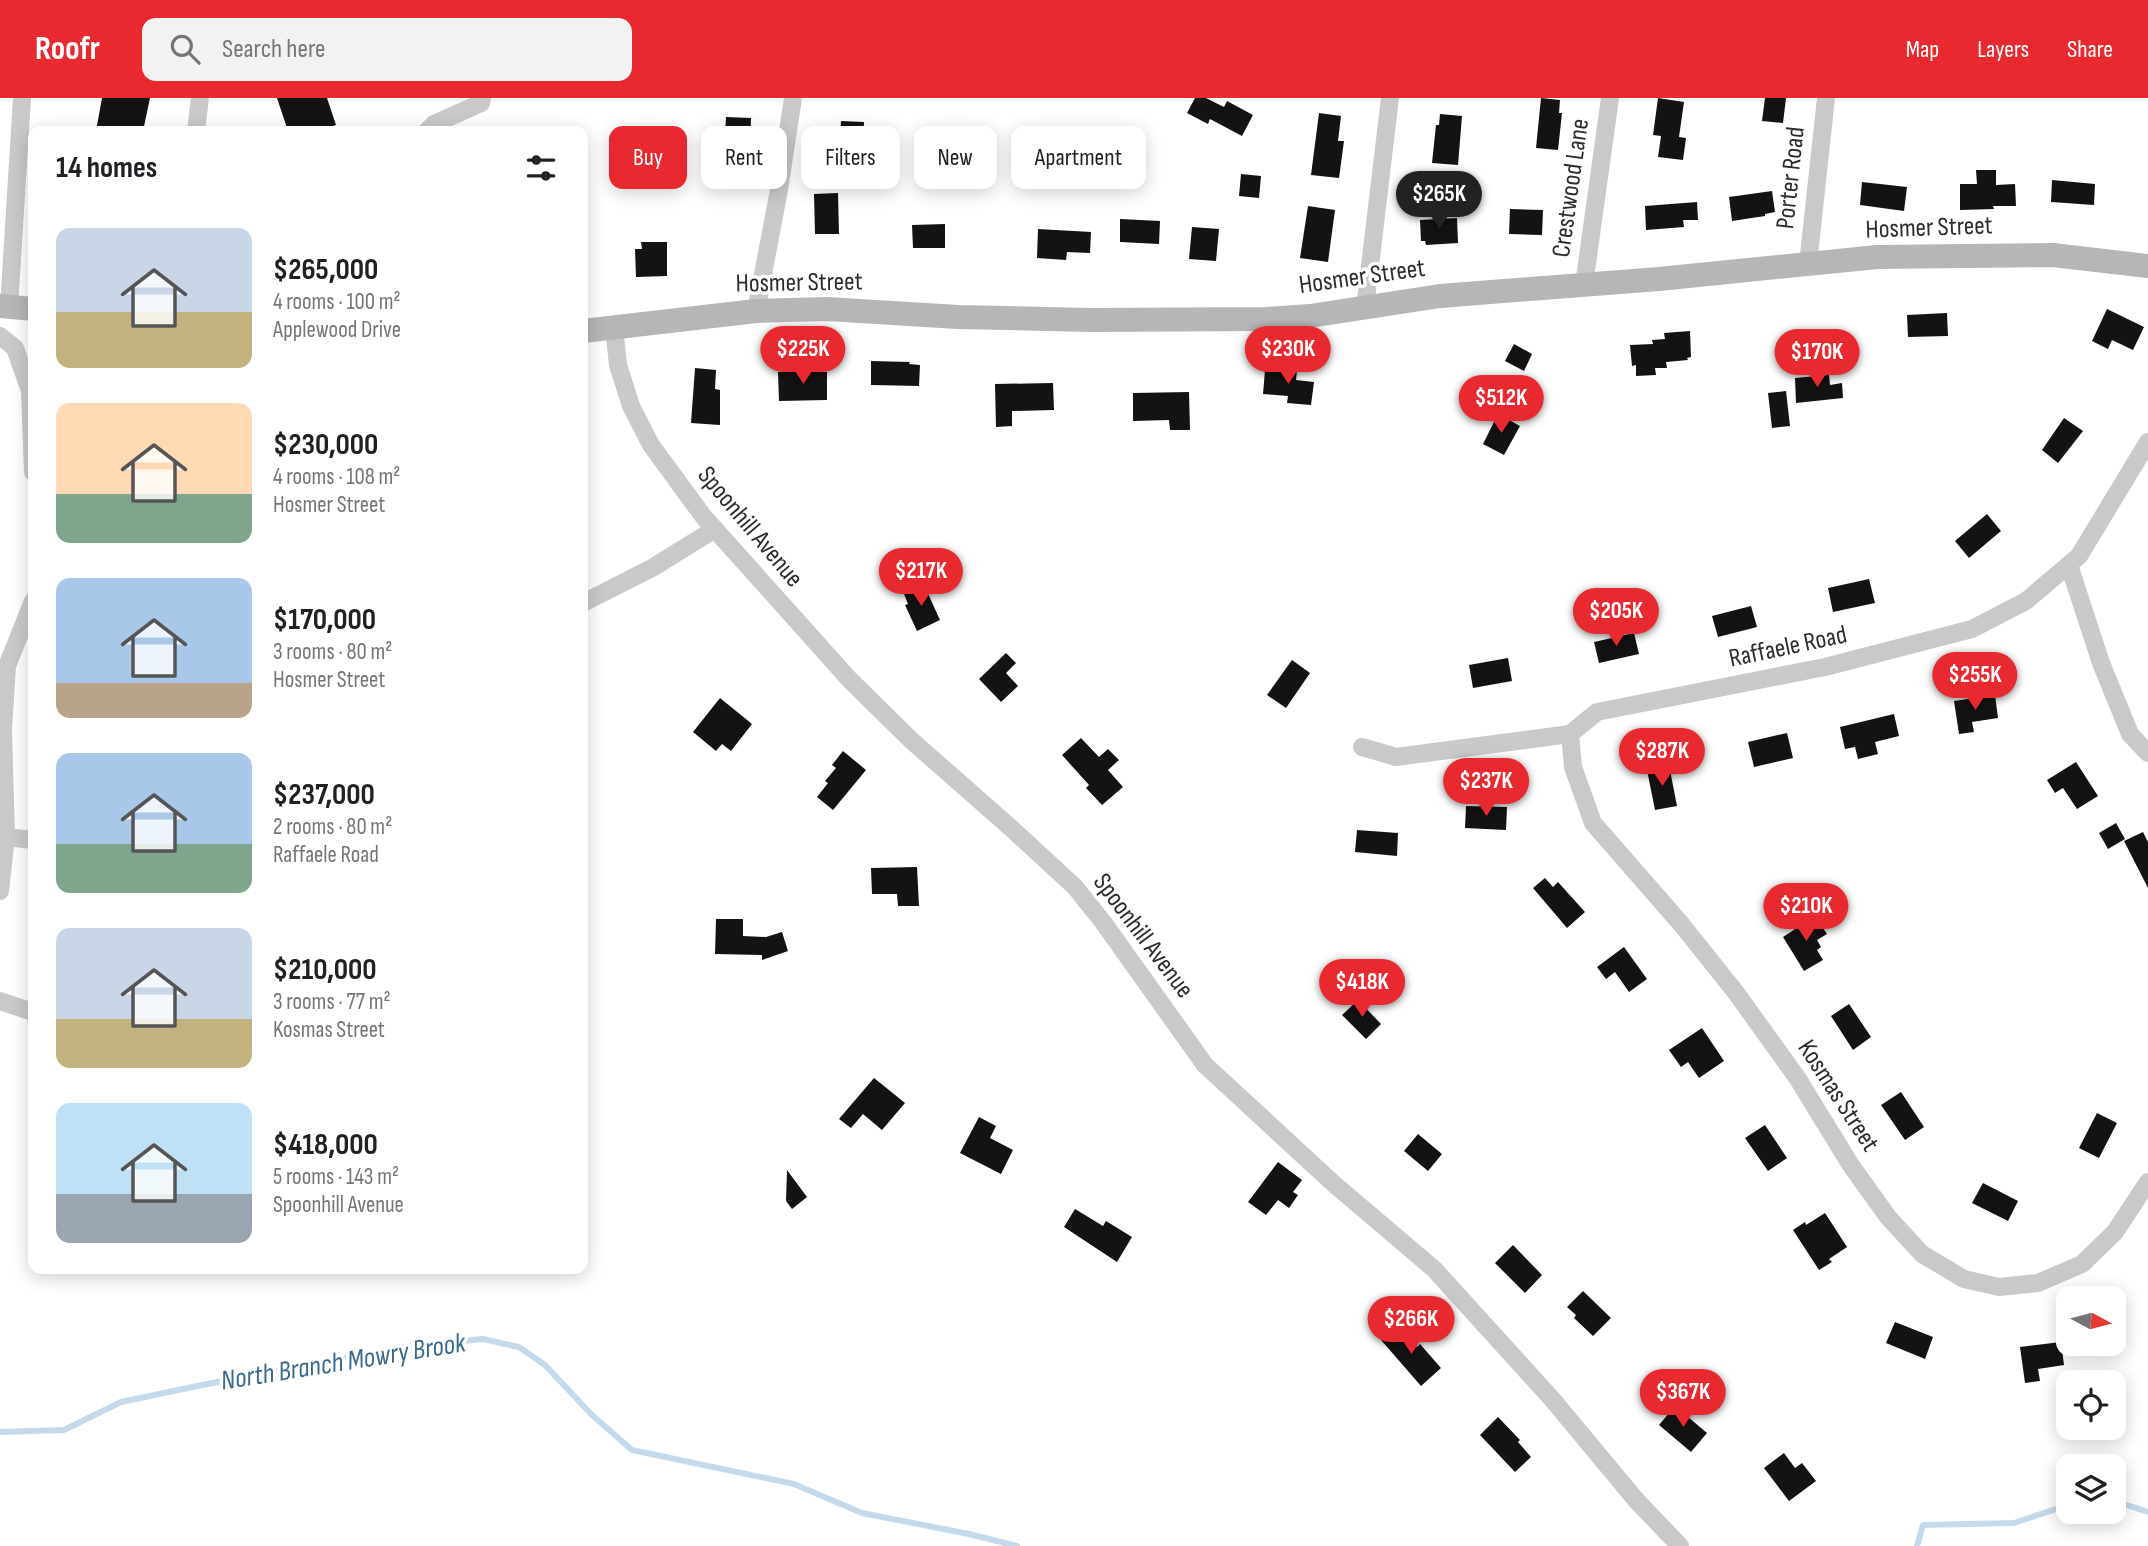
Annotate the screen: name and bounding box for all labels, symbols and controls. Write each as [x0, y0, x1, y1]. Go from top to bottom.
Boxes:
search box [142, 18, 632, 81]
text: Roofr [35, 29, 100, 69]
icon: search [166, 30, 204, 68]
text: Search here [222, 34, 325, 65]
text: Map [1906, 35, 1939, 64]
text: Layers [1977, 35, 2029, 64]
text: Share [2067, 35, 2113, 64]
street label: Crestwood Lane [1546, 117, 1596, 259]
street label: Porter Road [1770, 125, 1812, 231]
chip: Buy [609, 126, 687, 189]
chip: Rent [701, 126, 787, 189]
chip: Filters [801, 126, 900, 189]
chip: New [914, 126, 997, 189]
chip: Apartment [1011, 126, 1146, 189]
icon: filters [522, 149, 560, 187]
text: 14 homes [56, 150, 157, 186]
pin: $265K [1390, 172, 1488, 231]
text: $265K [1412, 180, 1466, 208]
street label: Hosmer Street [1865, 210, 1993, 246]
text: $265,000 [273, 252, 378, 288]
street label: Hosmer Street [1297, 253, 1427, 301]
icon: home [112, 256, 196, 340]
street label: Hosmer Street [735, 266, 863, 300]
text: 4 rooms · 100 m² [273, 288, 401, 316]
text: Applewood Drive [273, 316, 401, 344]
pin: $225K [754, 327, 852, 386]
pin: $230K [1239, 327, 1337, 386]
pin: $170K [1768, 330, 1866, 389]
text: $225K [776, 335, 830, 363]
text: $230K [1261, 335, 1315, 363]
text: $170K [1791, 338, 1843, 366]
pin: $512K [1452, 376, 1550, 435]
text: $512K [1475, 384, 1527, 412]
text: $230,000 [273, 427, 378, 463]
icon: home [112, 431, 196, 515]
street label: Spoonhill Avenue [691, 460, 809, 594]
text: 4 rooms · 108 m² [273, 463, 400, 491]
text: Hosmer Street [273, 491, 385, 519]
pin: $217K [872, 548, 970, 608]
text: $217K [895, 557, 947, 585]
pin: $205K [1567, 588, 1665, 648]
text: $205K [1589, 597, 1643, 625]
text: $170,000 [273, 602, 376, 638]
icon: home [112, 606, 196, 690]
street label: Raffaele Road [1726, 619, 1850, 675]
text: 3 rooms · 80 m² [273, 638, 392, 666]
pin: $255K [1926, 652, 2024, 712]
text: $255K [1948, 661, 2002, 689]
text: Hosmer Street [273, 666, 385, 694]
pin: $287K [1613, 728, 1711, 788]
text: $287K [1635, 737, 1689, 765]
pin: $237K [1437, 758, 1535, 818]
text: $237K [1459, 767, 1513, 795]
text: $237,000 [273, 777, 375, 813]
icon: home [112, 781, 196, 865]
text: 2 rooms · 80 m² [273, 813, 392, 841]
text: Raffaele Road [273, 841, 379, 869]
street label: Spoonhill Avenue [1086, 868, 1200, 1004]
pin: $210K [1757, 884, 1855, 943]
text: $210K [1779, 892, 1833, 920]
text: $210,000 [273, 952, 377, 988]
icon: home [112, 956, 196, 1040]
pin: $418K [1313, 960, 1411, 1019]
text: $418K [1335, 968, 1389, 996]
text: 3 rooms · 77 m² [273, 988, 391, 1016]
text: Kosmas Street [273, 1016, 385, 1044]
street label: Kosmas Street [1791, 1035, 1885, 1158]
text: $418,000 [273, 1127, 378, 1163]
icon: home [112, 1131, 196, 1215]
text: 5 rooms · 143 m² [273, 1163, 399, 1191]
text: Spoonhill Avenue [273, 1191, 404, 1219]
north arrow [2056, 1286, 2126, 1356]
map controls [2056, 1286, 2126, 1524]
pin: $266K [1362, 1296, 1460, 1356]
text: $266K [1384, 1305, 1438, 1333]
water label: North Branch Mowry Brook [218, 1326, 469, 1398]
pin: $367K [1634, 1370, 1732, 1429]
button: locate [2056, 1370, 2126, 1440]
text: $367K [1656, 1378, 1710, 1406]
button: layers [2056, 1454, 2126, 1524]

